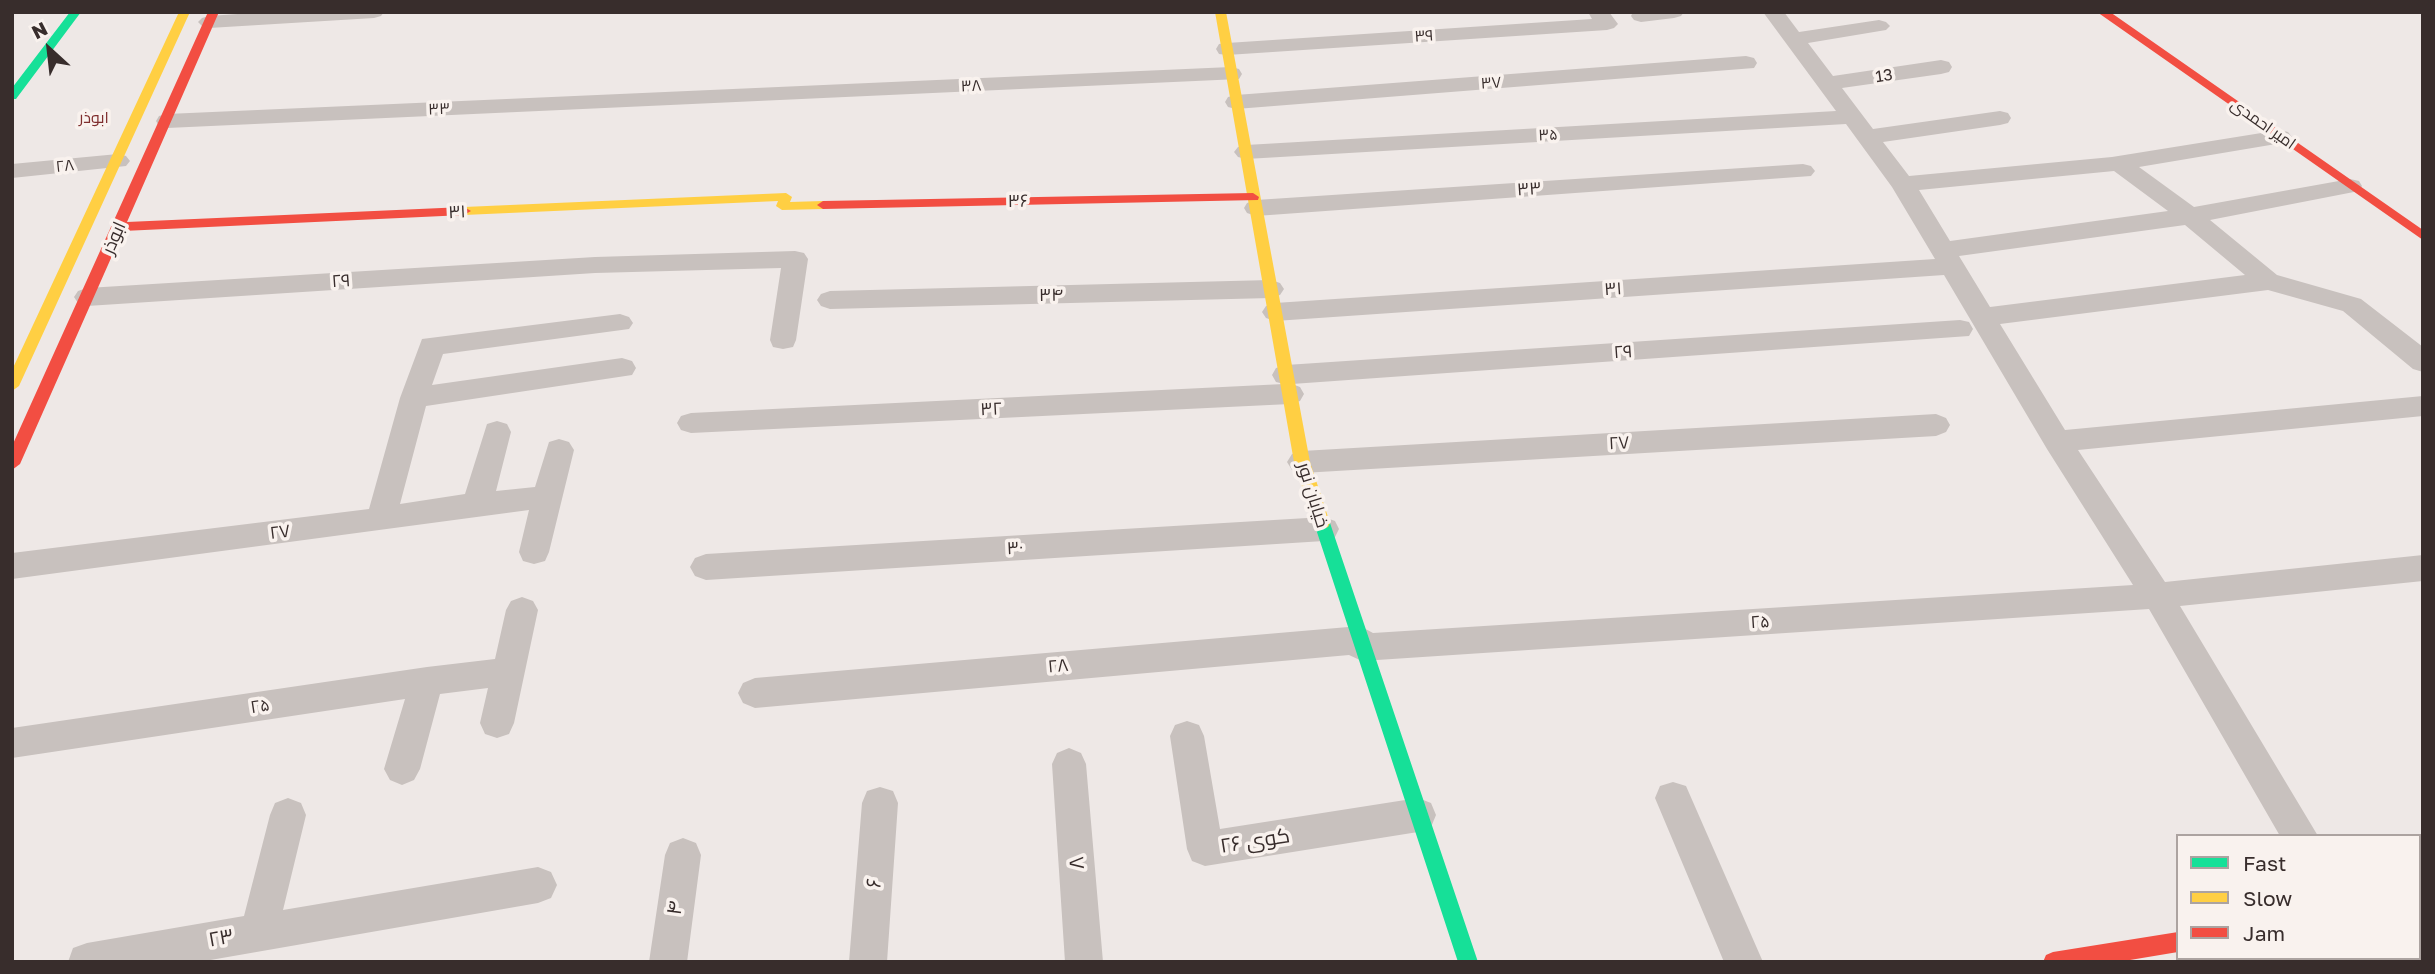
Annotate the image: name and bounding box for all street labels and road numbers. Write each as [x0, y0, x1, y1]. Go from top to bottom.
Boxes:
street label: ۳۹ [1414, 26, 1434, 46]
street label: 13 [1874, 65, 1894, 87]
street label: ۳۷ [1480, 73, 1502, 93]
street label: ۳۸ [960, 76, 982, 96]
street label: امیر احمدی [2227, 95, 2299, 153]
street label: ۳۳ [428, 99, 450, 119]
street label: ۳۵ [1538, 125, 1558, 145]
street label: ۲۸ [55, 155, 75, 177]
street label: ۳۳ [1516, 177, 1542, 201]
street label: ۳۶ [1007, 190, 1029, 212]
street label: ۳۱ [448, 201, 466, 223]
street label: ابوذر [97, 218, 131, 258]
street label: ۲۹ [331, 270, 351, 292]
street label: ۳۱ [1603, 278, 1623, 300]
street label: ۳۴ [1039, 284, 1063, 306]
street label: ۲۹ [1613, 341, 1633, 363]
street label: ۳۲ [980, 398, 1002, 420]
street label: ۲۷ [1608, 432, 1630, 454]
street label: خیابان نور [1293, 460, 1333, 530]
street label: ۲۷ [268, 520, 292, 544]
street label: ۳۰ [1006, 537, 1024, 559]
street label: ۲۵ [1750, 611, 1770, 633]
street label: ۲۸ [1047, 654, 1069, 678]
street label: ۲۵ [249, 694, 271, 718]
street label: کوی ۲۶ [1218, 823, 1292, 859]
street label: ۸ [1064, 856, 1090, 870]
street label: ۶ [861, 877, 887, 889]
street label: ۴ [662, 899, 688, 917]
street label: ۲۳ [206, 923, 236, 953]

